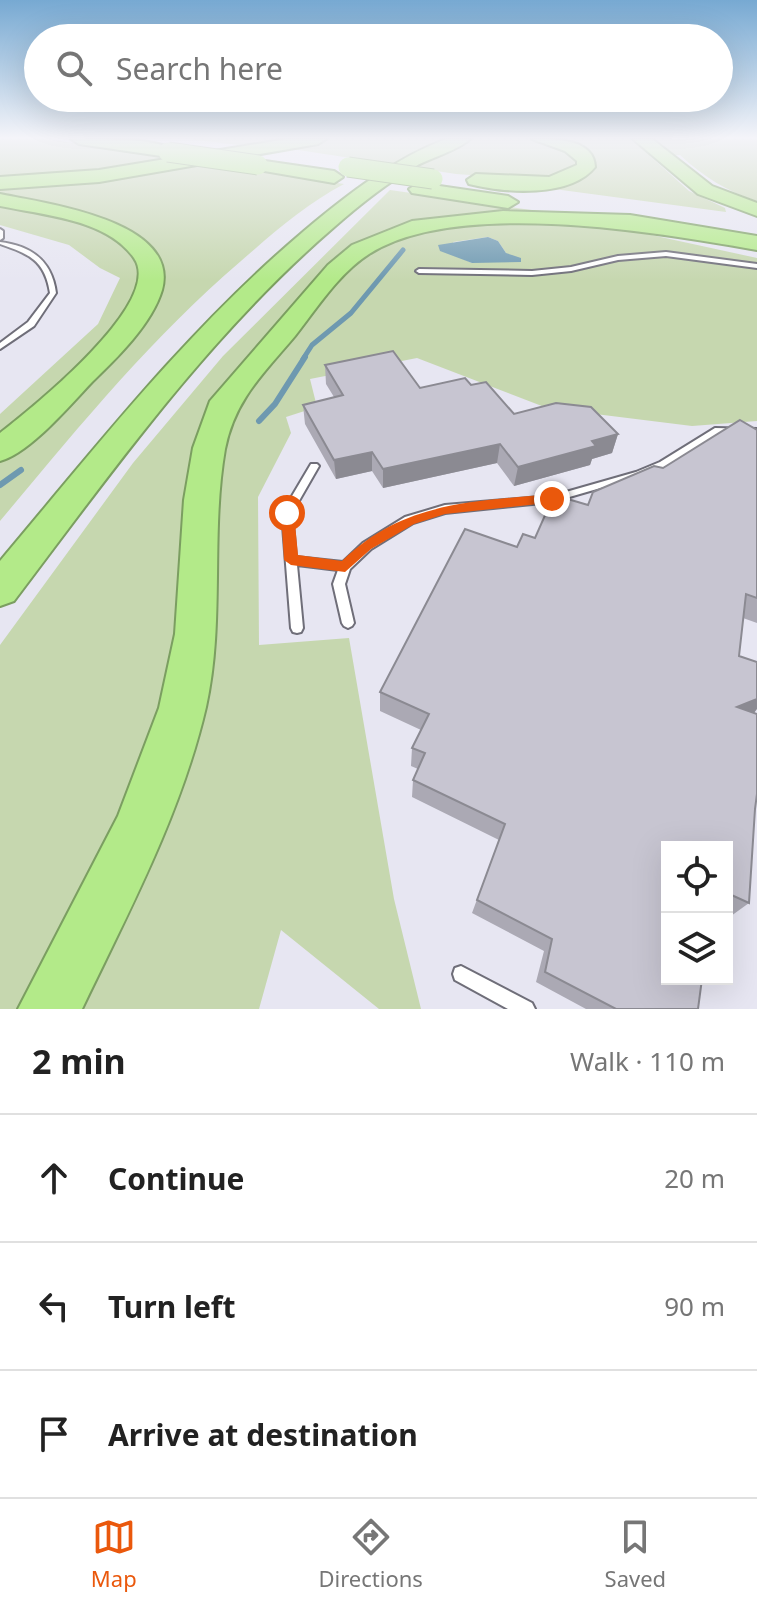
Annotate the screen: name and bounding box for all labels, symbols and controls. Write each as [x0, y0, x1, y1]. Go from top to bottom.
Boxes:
search box [24, 24, 733, 112]
icon: search [52, 46, 96, 90]
text: Search here [116, 48, 283, 89]
route end [534, 481, 570, 517]
route start [269, 495, 305, 531]
map controls [661, 841, 733, 985]
button: locate [661, 841, 733, 913]
button: layers [661, 913, 733, 985]
text: 2 min [32, 1038, 126, 1084]
text: Walk · 110 m [570, 1043, 725, 1079]
icon: ahead [32, 1156, 76, 1200]
text: Continue [108, 1158, 244, 1199]
text: 20 m [664, 1160, 725, 1196]
icon: left [32, 1284, 76, 1328]
text: Turn left [108, 1286, 236, 1327]
text: 90 m [664, 1288, 725, 1324]
icon: arrive [32, 1412, 76, 1456]
text: Arrive at destination [108, 1414, 418, 1455]
tab: Map [91, 1515, 137, 1593]
tab: Directions [318, 1515, 423, 1593]
tab: Saved [605, 1515, 666, 1593]

